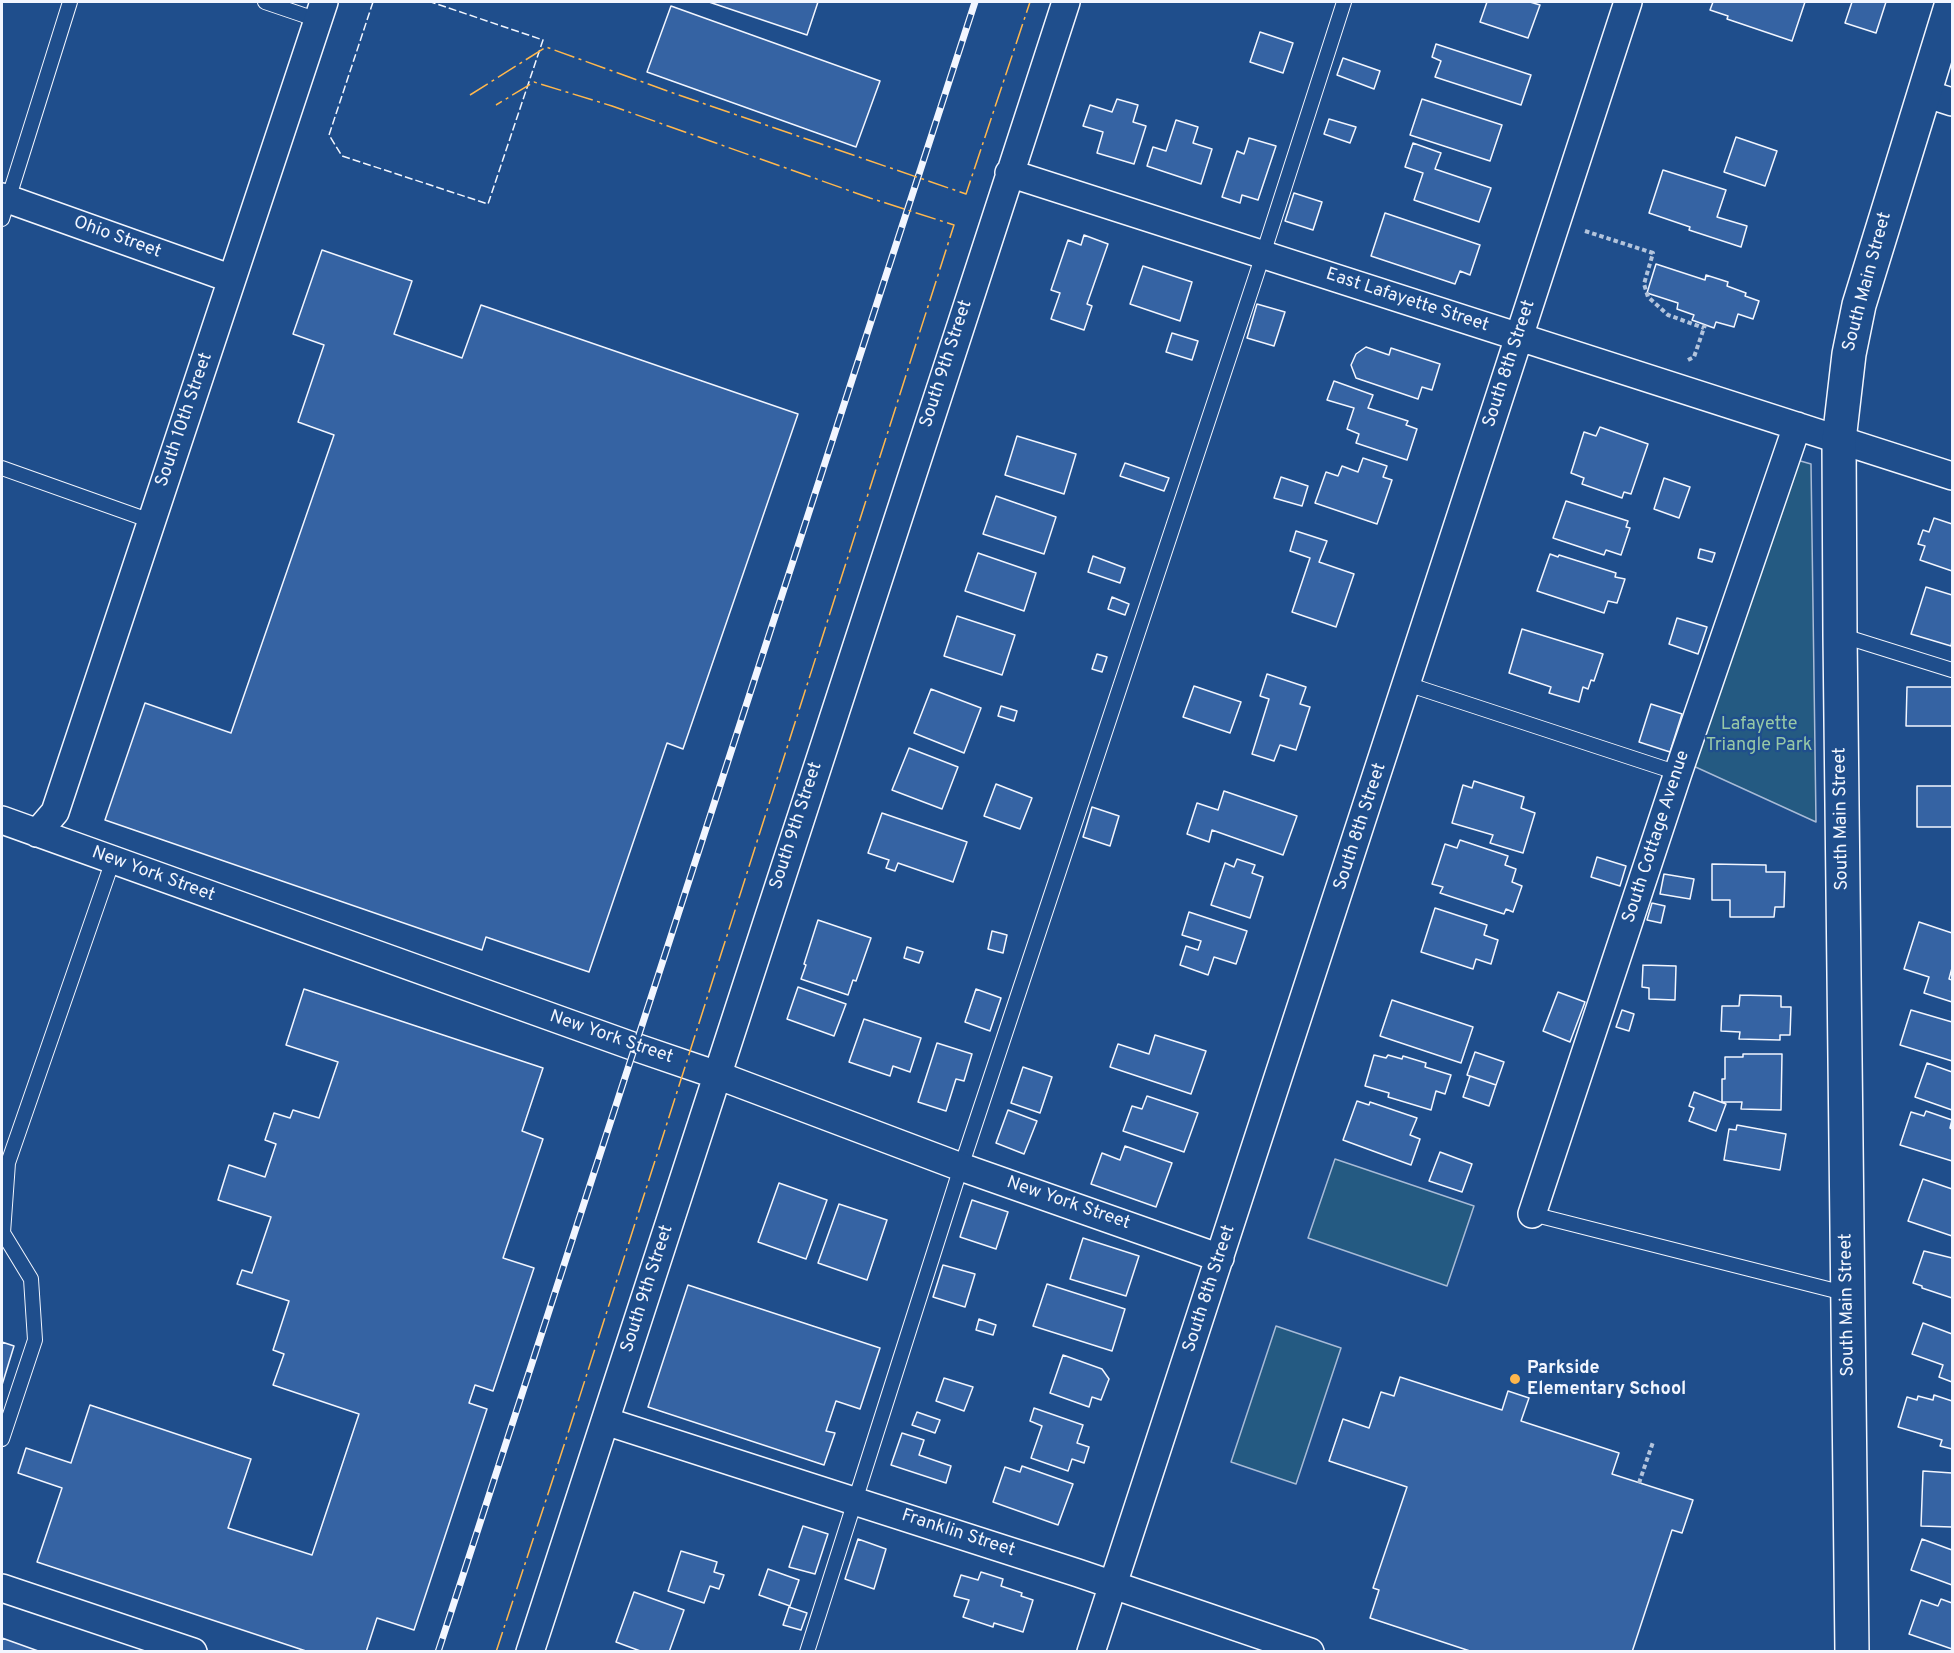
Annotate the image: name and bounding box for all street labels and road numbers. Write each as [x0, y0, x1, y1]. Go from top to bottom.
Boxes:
street label: South Main Street [1839, 210, 1897, 354]
street label: Ohio Street [70, 212, 164, 264]
street label: East Lafayette Street [1323, 264, 1491, 338]
street label: South 9th Street [916, 298, 978, 430]
street label: South 8th Street [1479, 298, 1541, 430]
street label: South 10th Street [152, 350, 218, 490]
street label: South Main Street [1830, 747, 1854, 891]
street label: South Cottage Avenue [1619, 748, 1695, 926]
street label: South 9th Street [766, 760, 828, 892]
street label: South 8th Street [1330, 761, 1392, 893]
street label: New York Street [88, 843, 218, 907]
street label: New York Street [546, 1007, 676, 1069]
street label: New York Street [1003, 1173, 1133, 1235]
street label: South 9th Street [617, 1223, 679, 1355]
street label: South 8th Street [1179, 1223, 1241, 1355]
street label: South Main Street [1836, 1233, 1860, 1377]
street label: Franklin Street [899, 1505, 1017, 1563]

